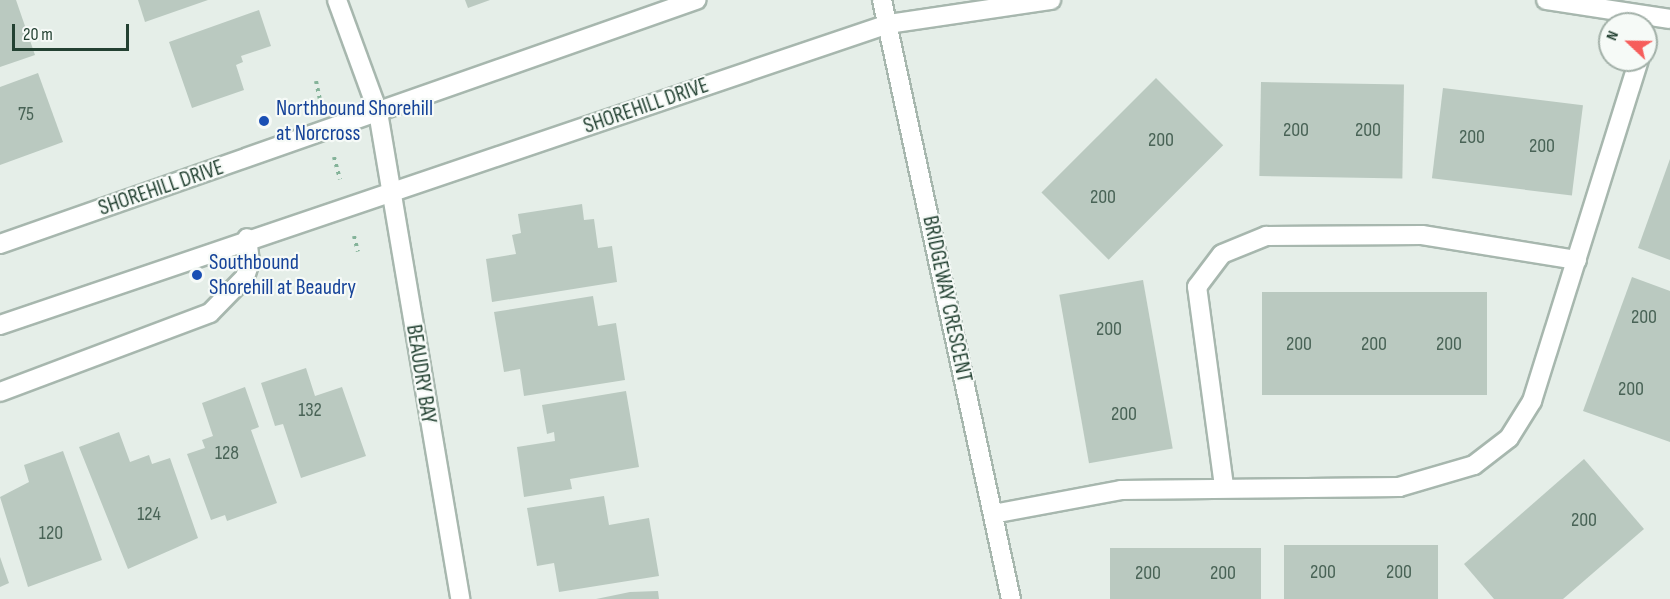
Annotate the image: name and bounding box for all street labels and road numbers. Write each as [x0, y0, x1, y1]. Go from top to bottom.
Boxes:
street label: SHOREHILL DRIVE [580, 72, 712, 140]
street label: SHOREHILL DRIVE [95, 154, 227, 222]
street label: BRIDGEWAY CRESCENT [916, 213, 978, 385]
street label: BEAUDRY BAY [400, 323, 442, 425]

